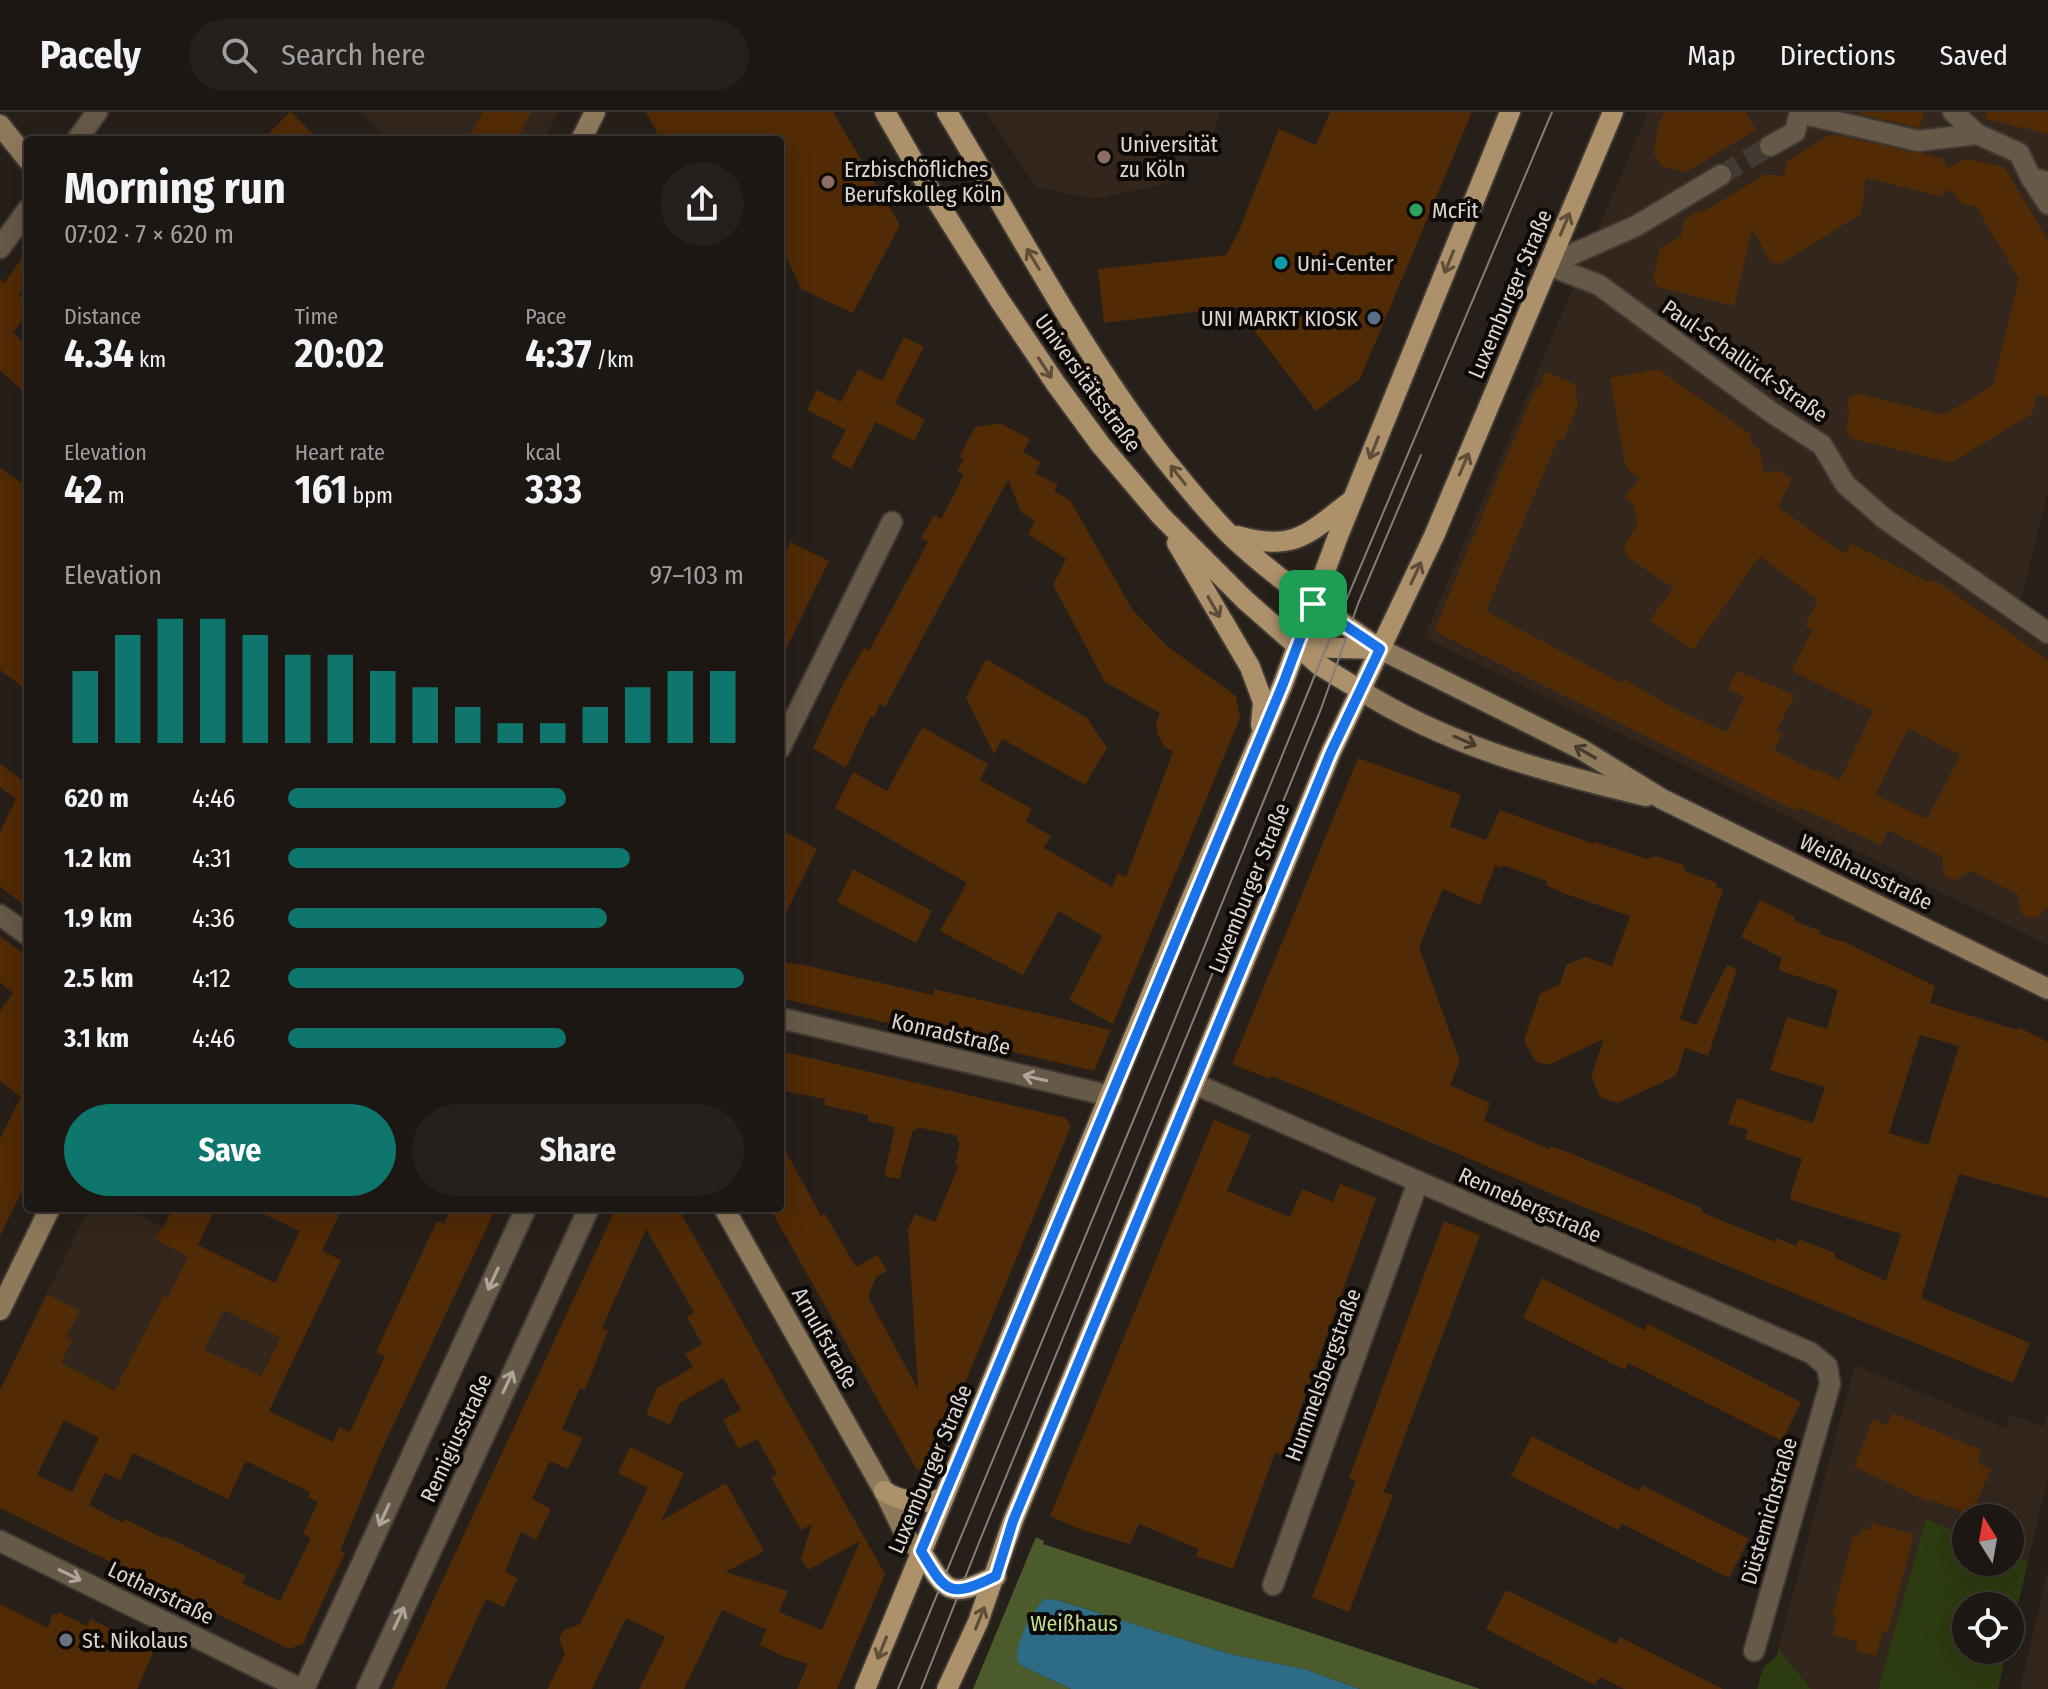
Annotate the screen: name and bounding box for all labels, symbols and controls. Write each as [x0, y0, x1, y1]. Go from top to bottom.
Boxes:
search box [189, 19, 749, 91]
text: Pacely [40, 32, 141, 78]
icon: search [217, 33, 261, 77]
text: Search here [281, 37, 425, 73]
text: Map [1687, 39, 1736, 72]
text: Directions [1780, 39, 1896, 72]
text: Saved [1940, 39, 2008, 72]
place label: Universität zu Köln [1120, 131, 1219, 183]
marker: Universität zu Köln [1095, 148, 1113, 166]
place label: Erzbischöfliches Berufskolleg Köln [844, 156, 1002, 208]
text: Morning run [64, 162, 286, 215]
button: share [660, 162, 744, 246]
marker: Erzbischöfliches Berufskolleg Köln [819, 173, 837, 191]
place label: McFit [1432, 197, 1480, 224]
marker: McFit [1407, 201, 1425, 219]
street label: Luxemburger Straße [1462, 205, 1558, 383]
one-way arrow [1559, 212, 1574, 237]
text: 07:02 · 7 × 620 m [64, 219, 234, 250]
one-way arrow [1025, 248, 1041, 271]
one-way arrow [1441, 249, 1456, 274]
place label: Uni-Center [1297, 250, 1394, 277]
marker: Uni-Center [1272, 254, 1290, 272]
street label: Paul-Schallück-Straße [1657, 294, 1833, 428]
text: Distance [64, 303, 141, 330]
text: Time [295, 303, 338, 330]
text: Pace [525, 303, 566, 330]
place label: UNI MARKT KIOSK [1201, 305, 1358, 332]
street label: Universitätsstraße [1029, 309, 1147, 457]
marker: UNI MARKT KIOSK [1365, 309, 1383, 327]
text: 4.34 [64, 330, 134, 378]
text: 20:02 [295, 330, 384, 378]
text: 4:37 [525, 330, 591, 378]
text: km [134, 346, 166, 373]
text: /km [591, 346, 634, 373]
one-way arrow [1037, 356, 1053, 379]
one-way arrow [1366, 435, 1380, 460]
text: Elevation [64, 439, 147, 466]
text: Heart rate [295, 439, 385, 466]
text: kcal [525, 439, 561, 466]
one-way arrow [1458, 452, 1472, 477]
one-way arrow [1169, 465, 1186, 486]
text: 42 [64, 466, 103, 514]
text: 161 [295, 466, 347, 514]
text: 333 [525, 466, 582, 514]
text: m [103, 482, 125, 509]
text: bpm [347, 482, 393, 509]
text: Elevation [64, 560, 162, 591]
text: 97–103 m [649, 560, 744, 591]
one-way arrow [1409, 562, 1424, 586]
pin [1279, 570, 1347, 638]
icon: arrive [1291, 582, 1335, 626]
one-way arrow [1206, 595, 1222, 618]
one-way arrow [1452, 734, 1477, 749]
one-way arrow [1574, 744, 1597, 760]
text: 620 m [64, 783, 129, 814]
text: 4:46 [192, 783, 235, 814]
street label: Luxemburger Straße [1203, 799, 1295, 977]
street label: Weißhausstraße [1795, 828, 1937, 916]
text: 1.2 km [64, 843, 131, 874]
text: 4:31 [192, 843, 232, 874]
text: 1.9 km [64, 903, 132, 934]
text: 4:36 [192, 903, 235, 934]
text: 2.5 km [64, 963, 134, 994]
text: 4:12 [192, 963, 231, 994]
street label: Konradstraße [889, 1007, 1013, 1061]
text: 3.1 km [64, 1023, 129, 1054]
text: 4:46 [192, 1023, 235, 1054]
one-way arrow [1023, 1070, 1049, 1085]
button: Save [64, 1104, 396, 1196]
button: Share [412, 1104, 744, 1196]
street label: Rennebergstraße [1454, 1161, 1606, 1249]
one-way arrow [485, 1267, 500, 1291]
street label: Arnulfstraße [786, 1283, 864, 1393]
street label: Hummelsbergstraße [1279, 1285, 1367, 1465]
street label: Remigiusstraße [414, 1370, 498, 1506]
one-way arrow [501, 1370, 516, 1394]
street label: Luxemburger Straße [882, 1380, 978, 1558]
street label: Düstemichstraße [1735, 1434, 1803, 1588]
one-way arrow [376, 1503, 391, 1527]
north arrow [1952, 1504, 2024, 1576]
map controls [1952, 1504, 2024, 1664]
street label: Lotharstraße [103, 1556, 219, 1630]
one-way arrow [58, 1568, 82, 1583]
button: locate [1952, 1592, 2024, 1664]
one-way arrow [392, 1606, 407, 1630]
one-way arrow [973, 1606, 988, 1631]
park label: Weißhaus [1030, 1610, 1118, 1637]
place label: St. Nikolaus [82, 1627, 188, 1654]
marker: St. Nikolaus [57, 1631, 75, 1649]
one-way arrow [873, 1635, 888, 1660]

